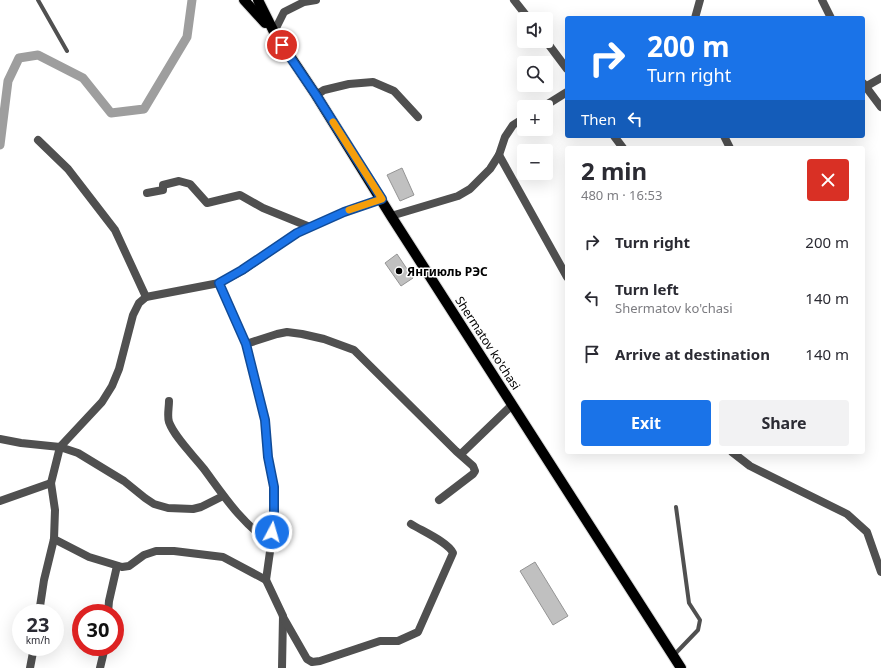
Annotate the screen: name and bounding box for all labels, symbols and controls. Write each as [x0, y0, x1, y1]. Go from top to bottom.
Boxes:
map controls [517, 12, 553, 180]
button: sound [517, 12, 553, 48]
text: 200 m [647, 27, 730, 65]
pin [265, 28, 299, 62]
icon: right [581, 32, 633, 84]
icon: arrive [271, 34, 293, 56]
button: search [517, 56, 553, 92]
text: Turn right [647, 63, 731, 87]
button: + [517, 100, 553, 136]
icon: left [624, 108, 646, 130]
text: Then [581, 109, 616, 129]
button: − [517, 144, 553, 180]
text: 2 min [581, 154, 647, 187]
button: close [807, 159, 849, 201]
text: 480 m · 16:53 [581, 186, 662, 204]
icon: right [581, 231, 603, 253]
text: Turn right [615, 232, 690, 252]
text: 200 m [805, 232, 849, 252]
place label: Янгиюль РЭС [407, 263, 488, 280]
marker: Янгиюль РЭС [394, 266, 404, 276]
text: Turn left [615, 279, 679, 299]
icon: left [581, 287, 603, 309]
text: 140 m [805, 288, 849, 308]
street label: Shermatov ko'chasi [451, 293, 525, 393]
text: Shermatov ko'chasi [615, 299, 733, 317]
icon: arrive [581, 343, 603, 365]
text: Arrive at destination [615, 344, 770, 364]
text: 140 m [805, 344, 849, 364]
button: Exit [581, 400, 711, 446]
button: Share [719, 400, 849, 446]
position arrow [251, 511, 293, 553]
speed limit sign: 30 [72, 604, 124, 656]
text: 23 [27, 611, 49, 638]
text: km/h [26, 633, 50, 647]

